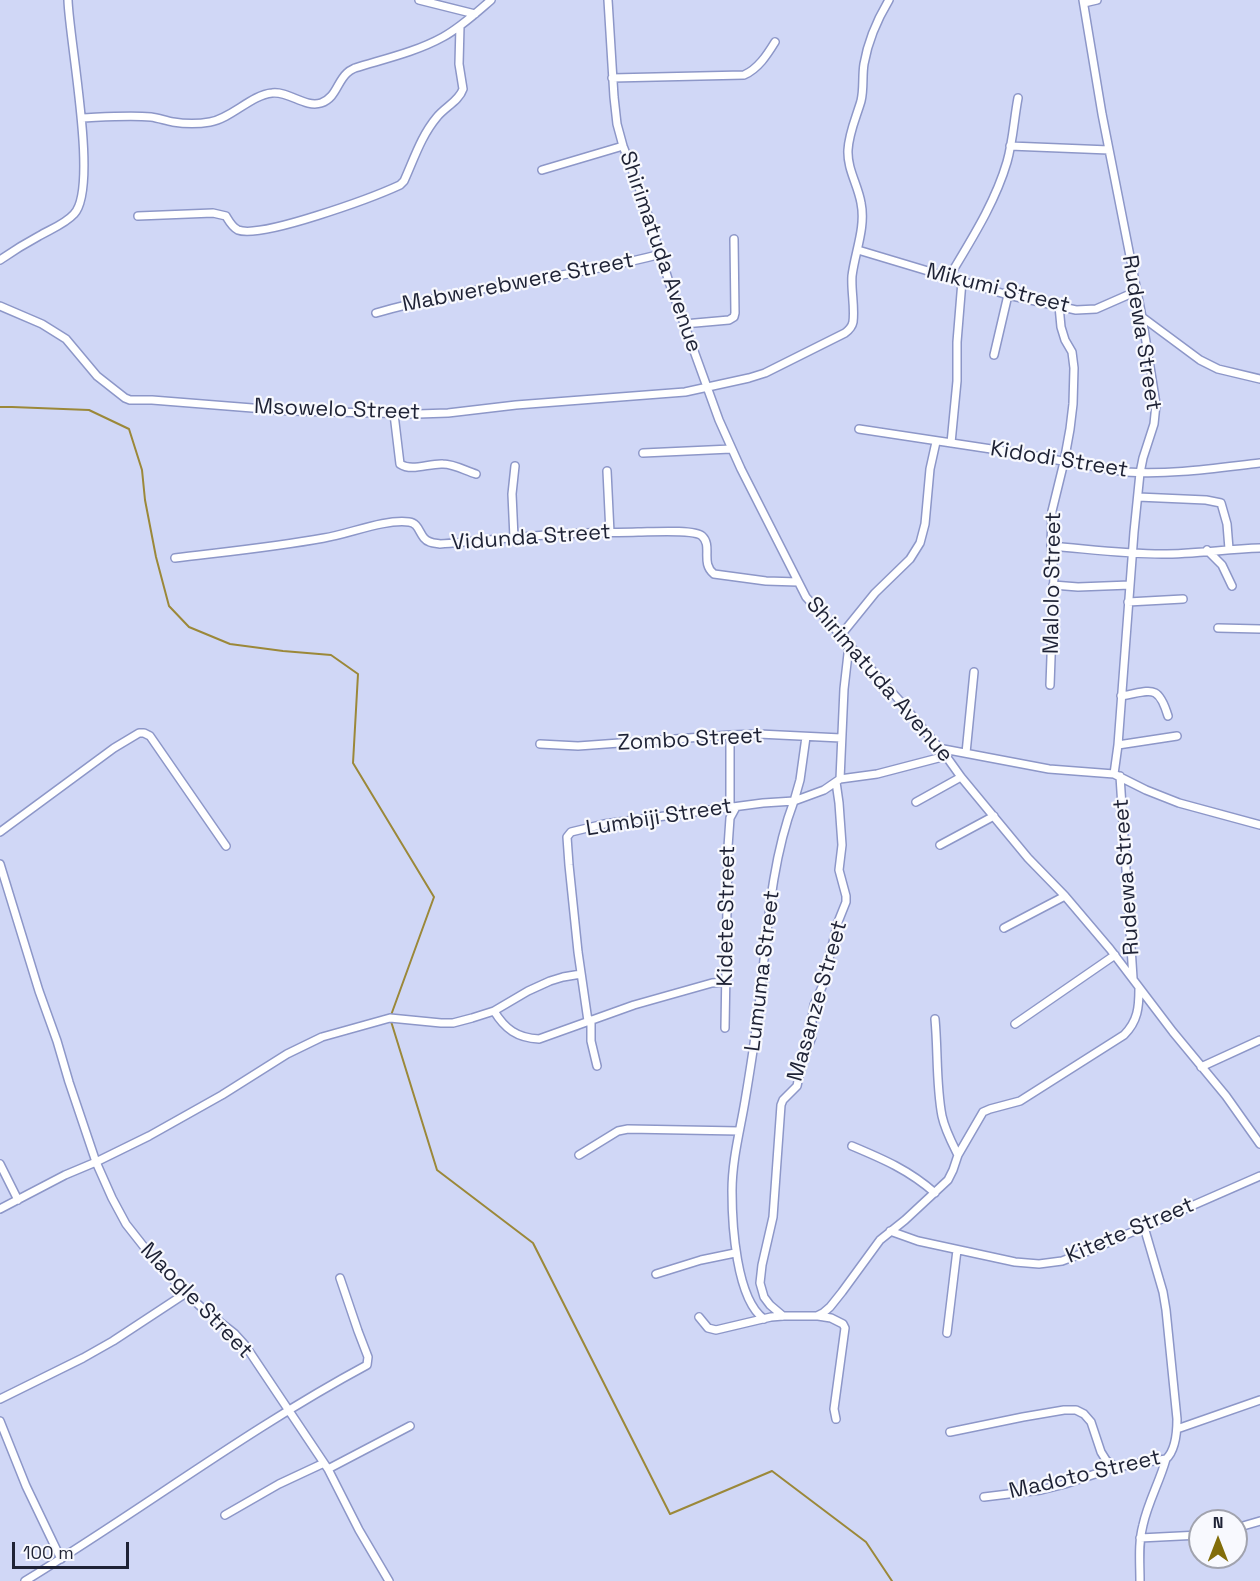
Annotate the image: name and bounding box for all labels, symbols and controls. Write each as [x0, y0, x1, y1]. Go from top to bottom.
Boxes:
street label: Shirimatuda Avenue [613, 148, 707, 356]
street label: Mabwerebwere Street [400, 248, 636, 318]
street label: Rudewa Street [1116, 253, 1166, 413]
street label: Mikumi Street [924, 258, 1072, 320]
street label: Msowelo Street [253, 394, 421, 426]
street label: Kidodi Street [988, 436, 1130, 484]
street label: Malolo Street [1039, 512, 1067, 654]
street label: Vidunda Street [450, 519, 612, 557]
street label: Shirimatuda Avenue [800, 592, 958, 768]
street label: Zombo Street [617, 723, 763, 757]
street label: Lumbiji Street [584, 793, 734, 843]
street label: Rudewa Street [1108, 798, 1146, 956]
street label: Kidete Street [713, 845, 741, 987]
street label: Lumuma Street [740, 889, 786, 1053]
street label: Masanze Street [782, 917, 854, 1085]
street label: Kitete Street [1062, 1192, 1198, 1270]
street label: Maogle Street [134, 1238, 258, 1364]
street label: Madoto Street [1007, 1445, 1163, 1505]
north arrow [1188, 1509, 1248, 1569]
text: N [1213, 1512, 1223, 1533]
scale bar [15, 1530, 132, 1568]
text: 100 m [23, 1541, 74, 1564]

